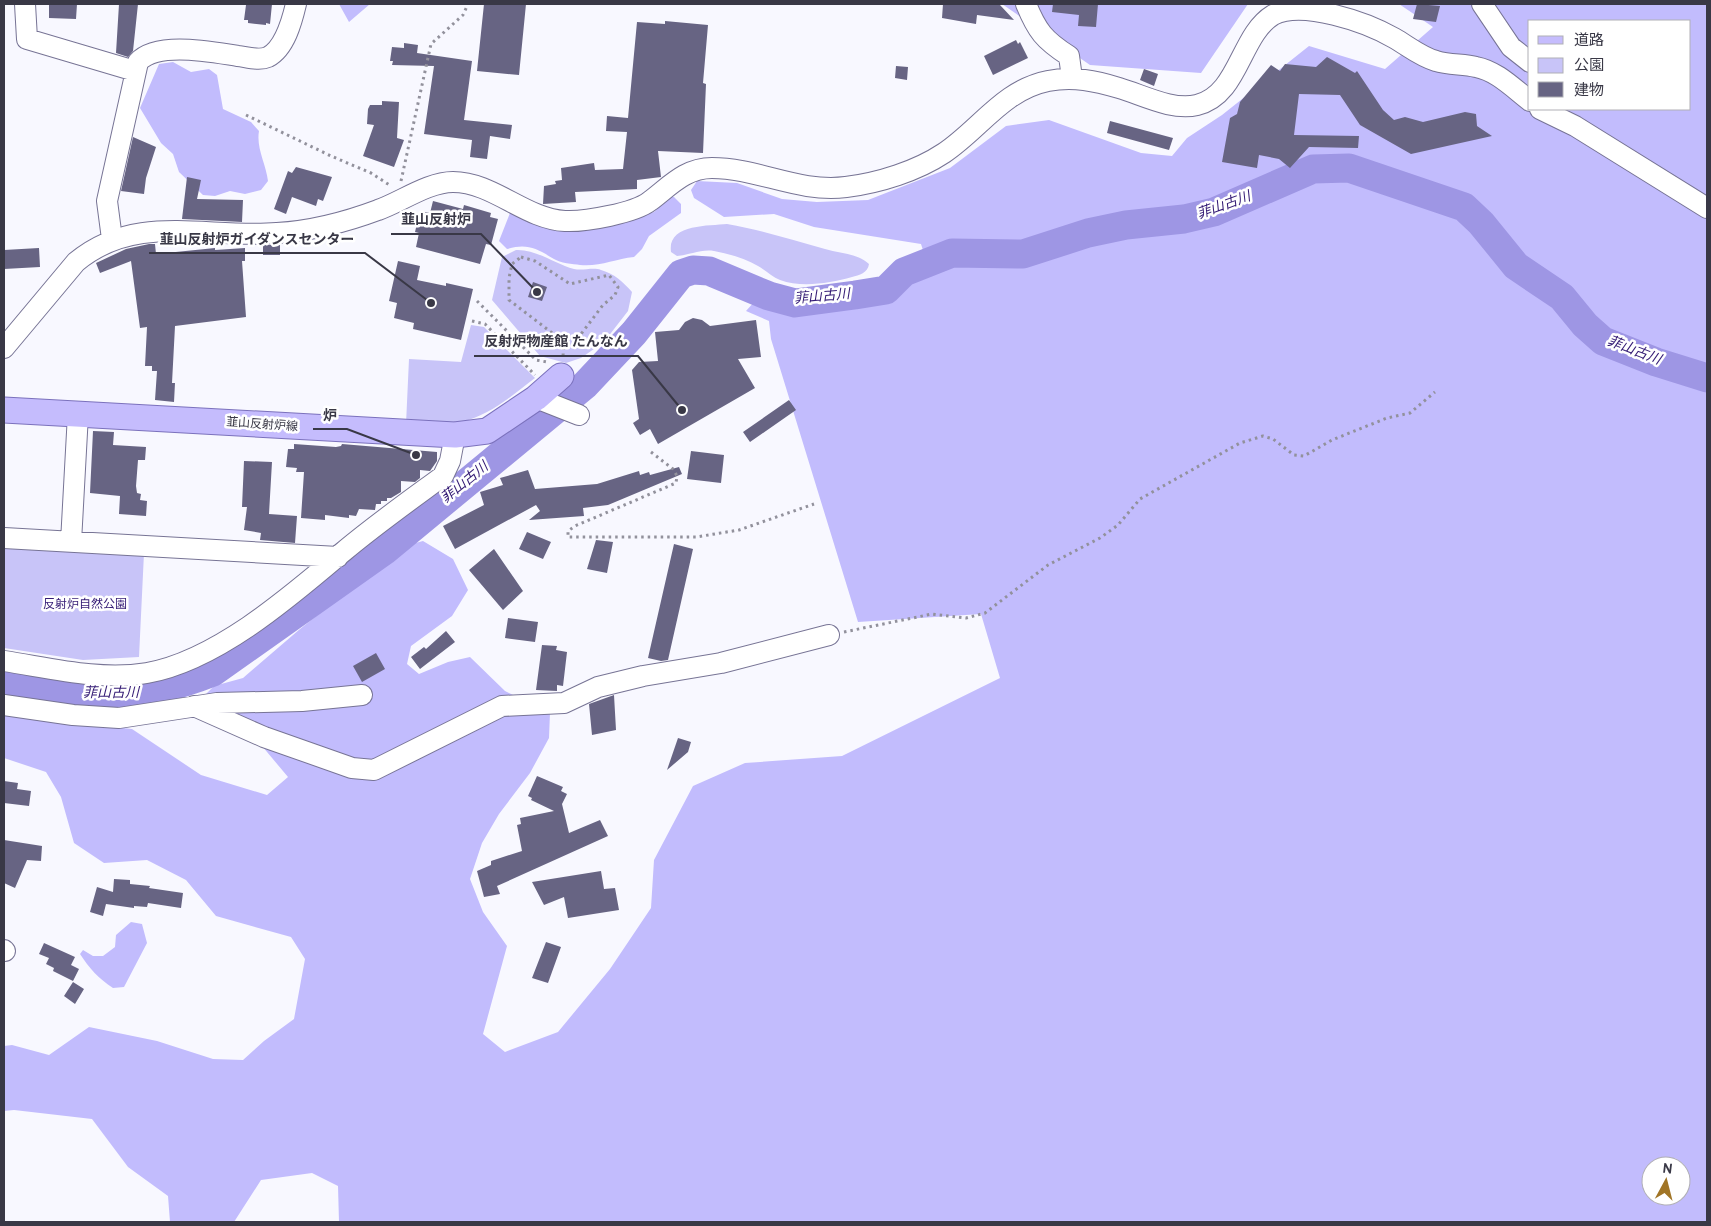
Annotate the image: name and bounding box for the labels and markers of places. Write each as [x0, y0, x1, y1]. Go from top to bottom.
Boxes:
callout: 韮山反射炉 [391, 205, 481, 234]
callout: 韮山反射炉ガイダンスセンター [149, 224, 365, 253]
callout: 反射炉物産館 たんなん [474, 327, 638, 356]
callout: 炉 [313, 400, 347, 429]

